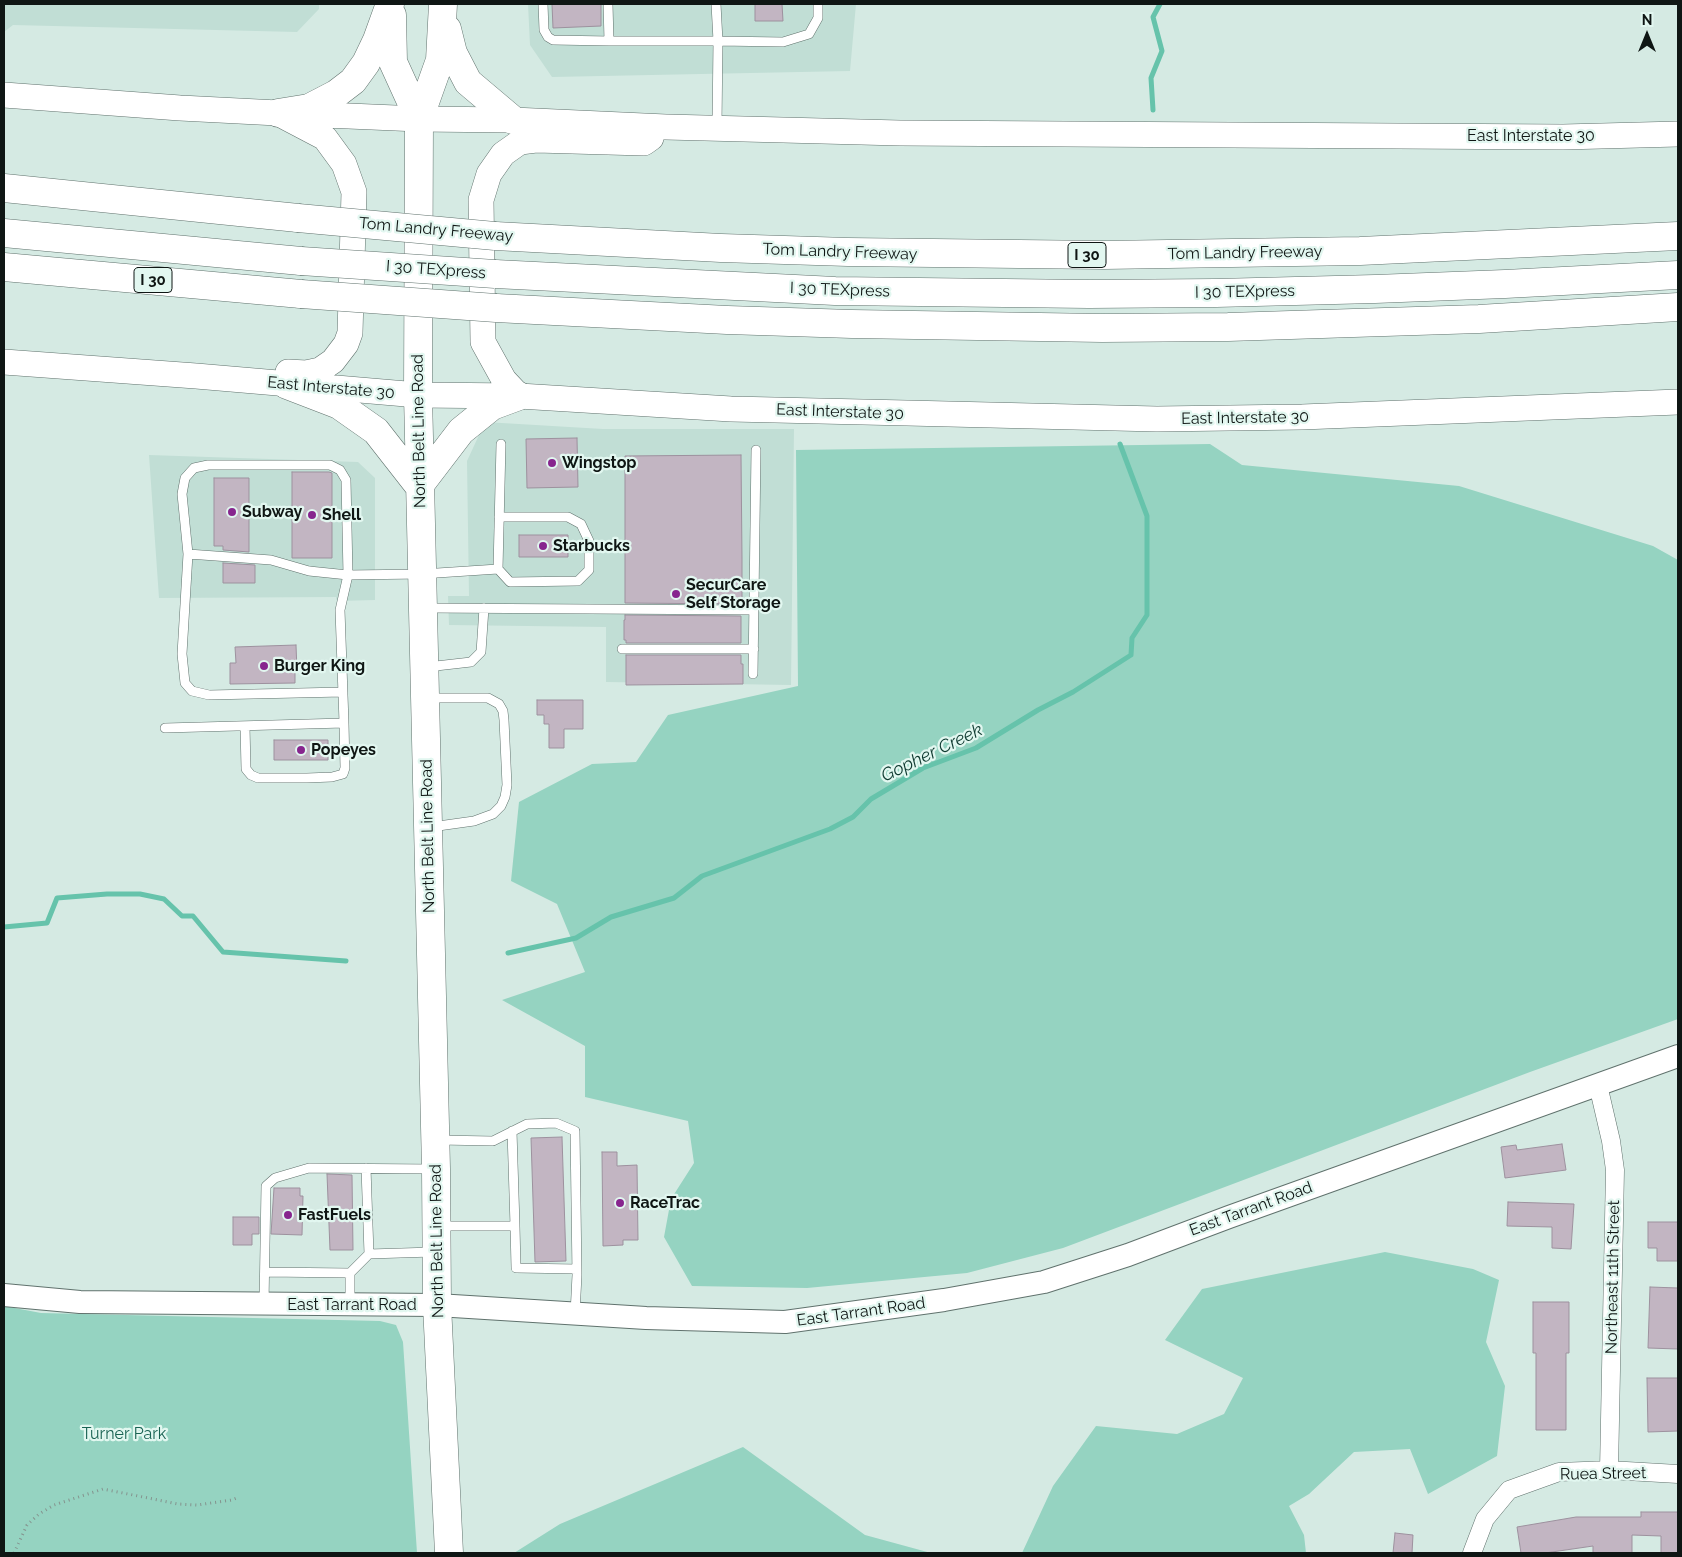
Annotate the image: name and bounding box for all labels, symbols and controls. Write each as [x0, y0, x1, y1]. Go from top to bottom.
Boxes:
north arrow [1622, 10, 1672, 60]
text: N [1642, 12, 1652, 28]
street label: East Interstate 30 [1467, 126, 1595, 146]
street label: Tom Landry Freeway [358, 214, 514, 246]
street label: Tom Landry Freeway [762, 240, 918, 264]
road number: I 30 [1068, 242, 1106, 268]
street label: Tom Landry Freeway [1168, 242, 1322, 264]
street label: I 30 TEXpress [385, 257, 487, 283]
road number: I 30 [134, 268, 172, 292]
street label: I 30 TEXpress [790, 279, 890, 301]
street label: I 30 TEXpress [1195, 282, 1295, 302]
street label: North Belt Line Road [408, 354, 430, 508]
street label: East Interstate 30 [267, 373, 395, 403]
street label: East Interstate 30 [776, 400, 904, 424]
street label: East Interstate 30 [1181, 407, 1309, 429]
place label: Wingstop [562, 453, 636, 473]
marker: Wingstop [546, 457, 558, 469]
place label: Subway [242, 502, 302, 522]
place label: Shell [322, 505, 361, 525]
marker: Subway [226, 506, 238, 518]
marker: Shell [306, 509, 318, 521]
place label: Starbucks [553, 536, 630, 556]
marker: Starbucks [537, 540, 549, 552]
place label: SecurCare Self Storage [686, 575, 781, 613]
marker: SecurCare Self Storage [670, 588, 682, 600]
place label: Burger King [274, 656, 365, 676]
marker: Burger King [258, 660, 270, 672]
water label: Gopher Creek [878, 719, 986, 787]
place label: Popeyes [311, 740, 376, 760]
marker: Popeyes [295, 744, 307, 756]
street label: North Belt Line Road [417, 759, 439, 913]
street label: North Belt Line Road [426, 1164, 448, 1318]
street label: East Tarrant Road [1187, 1178, 1315, 1240]
place label: RaceTrac [630, 1193, 700, 1213]
marker: RaceTrac [614, 1197, 626, 1209]
street label: Northeast 11th Street [1602, 1200, 1624, 1354]
place label: FastFuels [298, 1205, 371, 1225]
marker: FastFuels [282, 1209, 294, 1221]
street label: East Tarrant Road [796, 1293, 926, 1331]
street label: East Tarrant Road [287, 1295, 417, 1315]
park label: Turner Park [82, 1424, 166, 1444]
street label: Ruea Street [1560, 1464, 1646, 1484]

